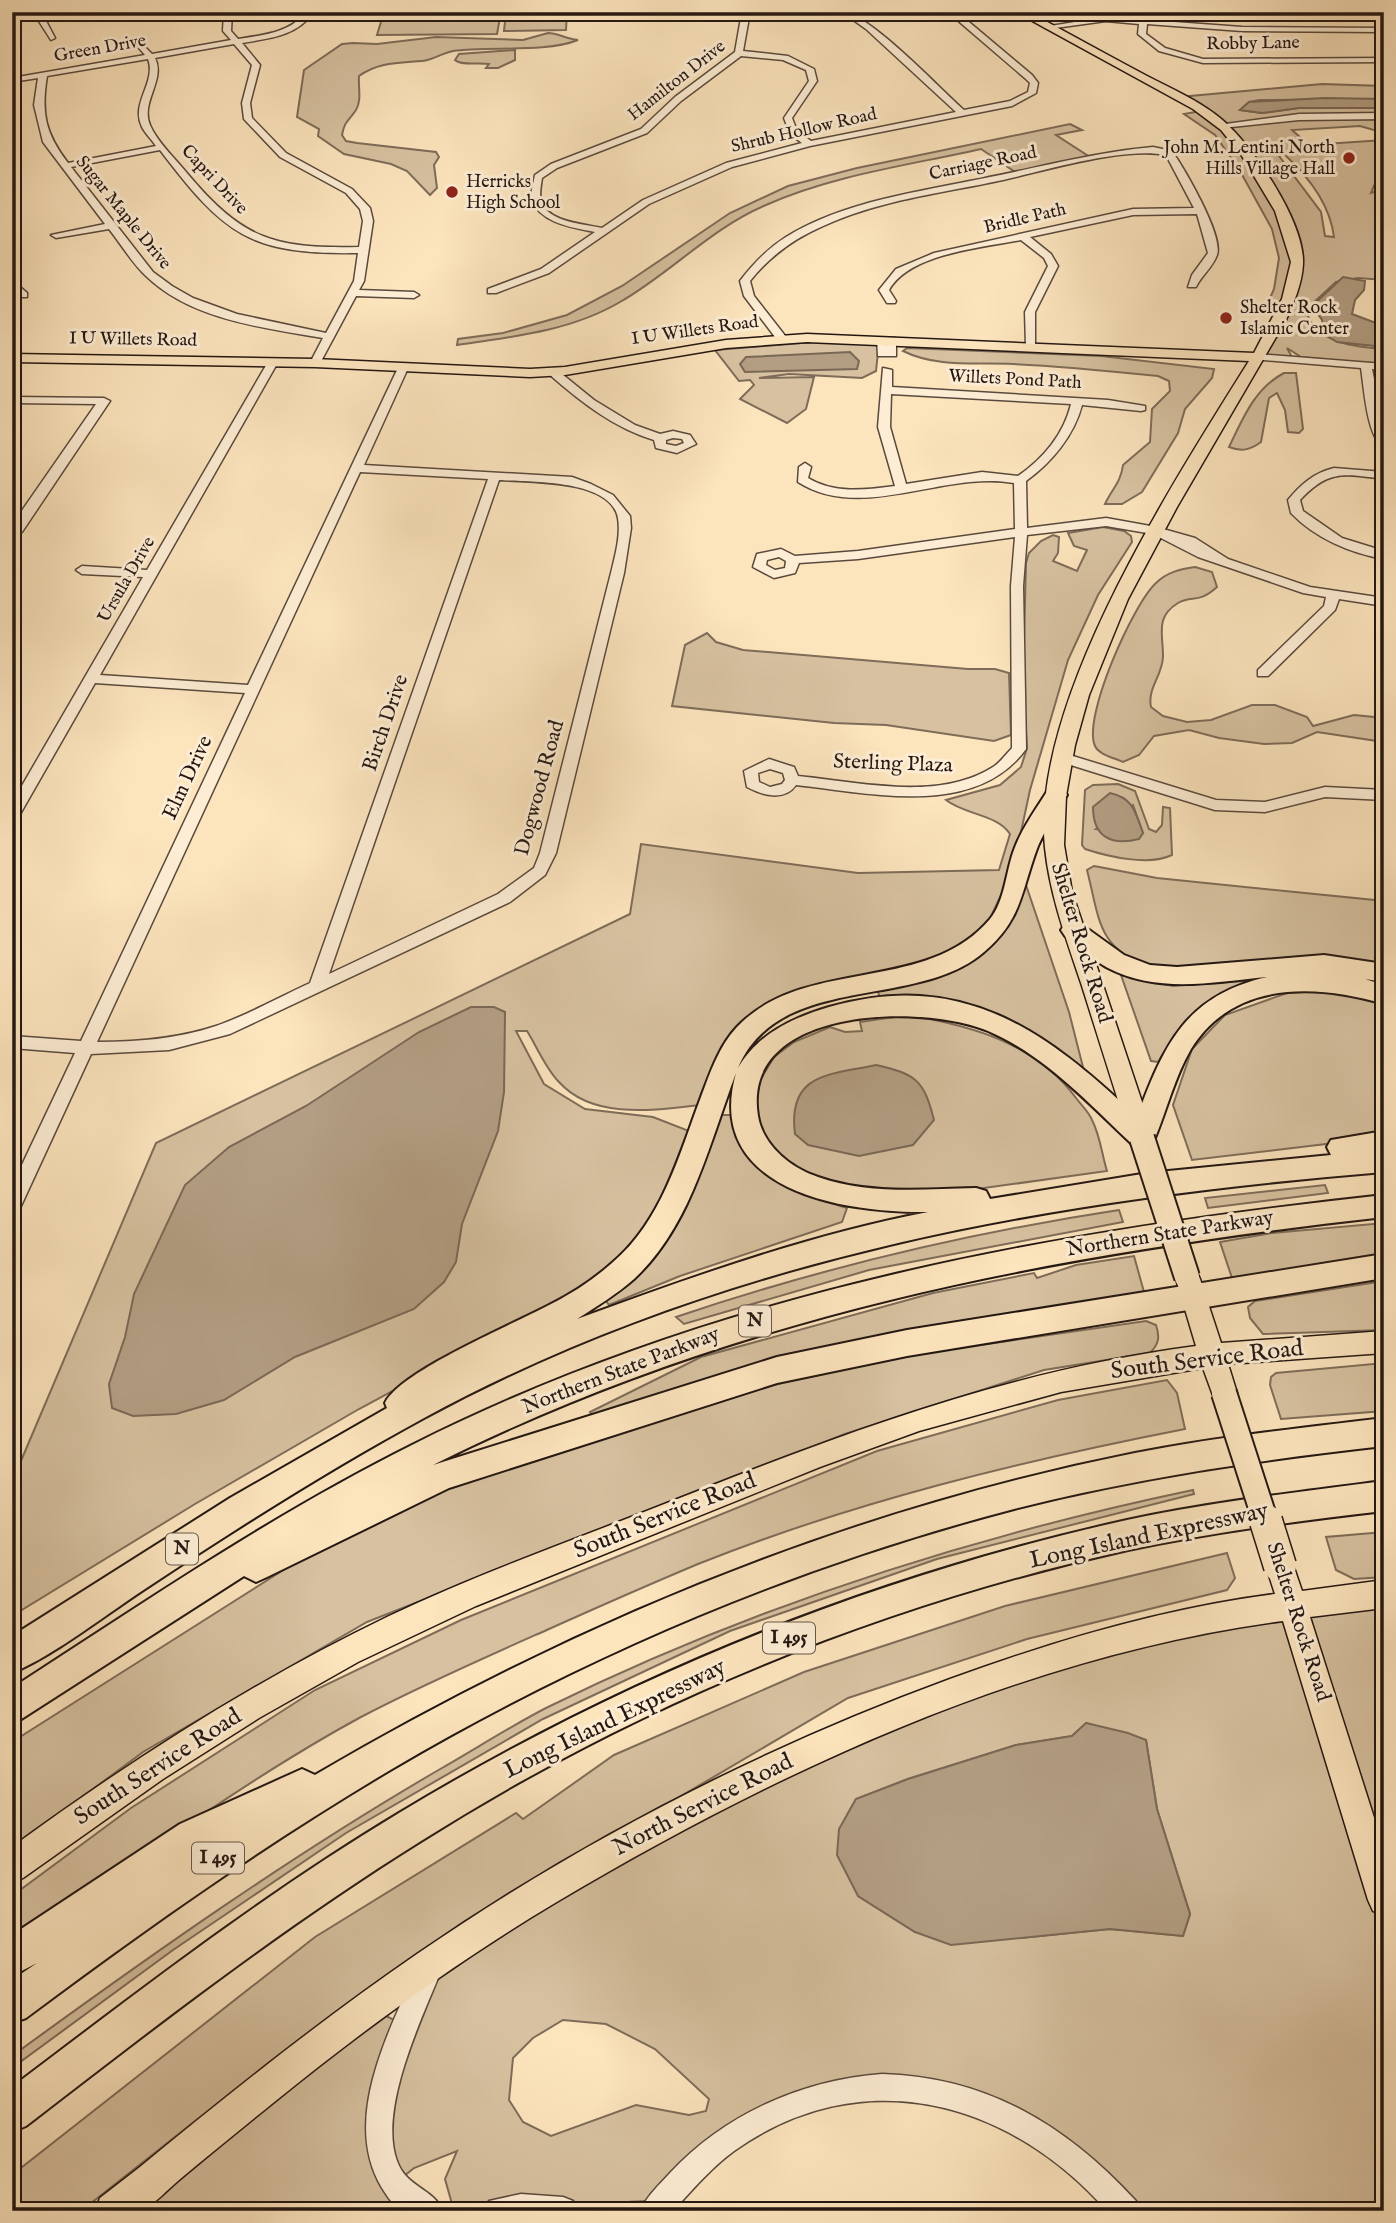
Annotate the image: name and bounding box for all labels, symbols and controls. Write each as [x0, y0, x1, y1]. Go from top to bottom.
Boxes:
street label: Green Drive [52, 30, 148, 68]
street label: Robby Lane [1206, 32, 1300, 56]
street label: Hamilton Drive [623, 36, 731, 126]
street label: Shrub Hollow Road [729, 103, 879, 159]
place label: John M. Lentini North Hills Village Hall [1162, 137, 1335, 181]
street label: Capri Drive [176, 140, 252, 220]
street label: Carriage Road [927, 141, 1039, 187]
marker: John M. Lentini North Hills Village Hall [1341, 150, 1357, 166]
street label: Sugar Maple Drive [70, 151, 176, 275]
place label: Herricks High School [466, 171, 560, 215]
marker: Herricks High School [444, 184, 460, 200]
street label: Bridle Path [982, 198, 1069, 240]
place label: Shelter Rock Islamic Center [1240, 297, 1349, 341]
marker: Shelter Rock Islamic Center [1218, 310, 1234, 326]
street label: I U Willets Road [630, 311, 760, 351]
street label: I U Willets Road [69, 327, 198, 353]
street label: Willets Pond Path [948, 365, 1082, 395]
street label: Ursula Drive [93, 533, 161, 627]
street label: Birch Drive [357, 671, 415, 775]
street label: Dogwood Road [509, 716, 571, 859]
street label: Elm Drive [157, 731, 219, 825]
street label: Sterling Plaza [833, 748, 954, 780]
street label: Shelter Rock Road [1044, 860, 1118, 1027]
street label: Northern State Parkway [1065, 1204, 1276, 1264]
road number: N [739, 1306, 771, 1336]
street label: Northern State Parkway [518, 1321, 724, 1421]
street label: South Service Road [1109, 1333, 1305, 1387]
street label: South Service Road [569, 1465, 761, 1567]
street label: Long Island Expressway [1027, 1495, 1271, 1576]
road number: N [166, 1534, 198, 1564]
street label: Shelter Rock Road [1260, 1539, 1337, 1706]
road number: I 495 [763, 1622, 815, 1654]
street label: Long Island Expressway [499, 1652, 731, 1786]
street label: South Service Road [68, 1701, 248, 1833]
street label: North Service Road [608, 1746, 798, 1864]
road number: I 495 [192, 1842, 244, 1874]

